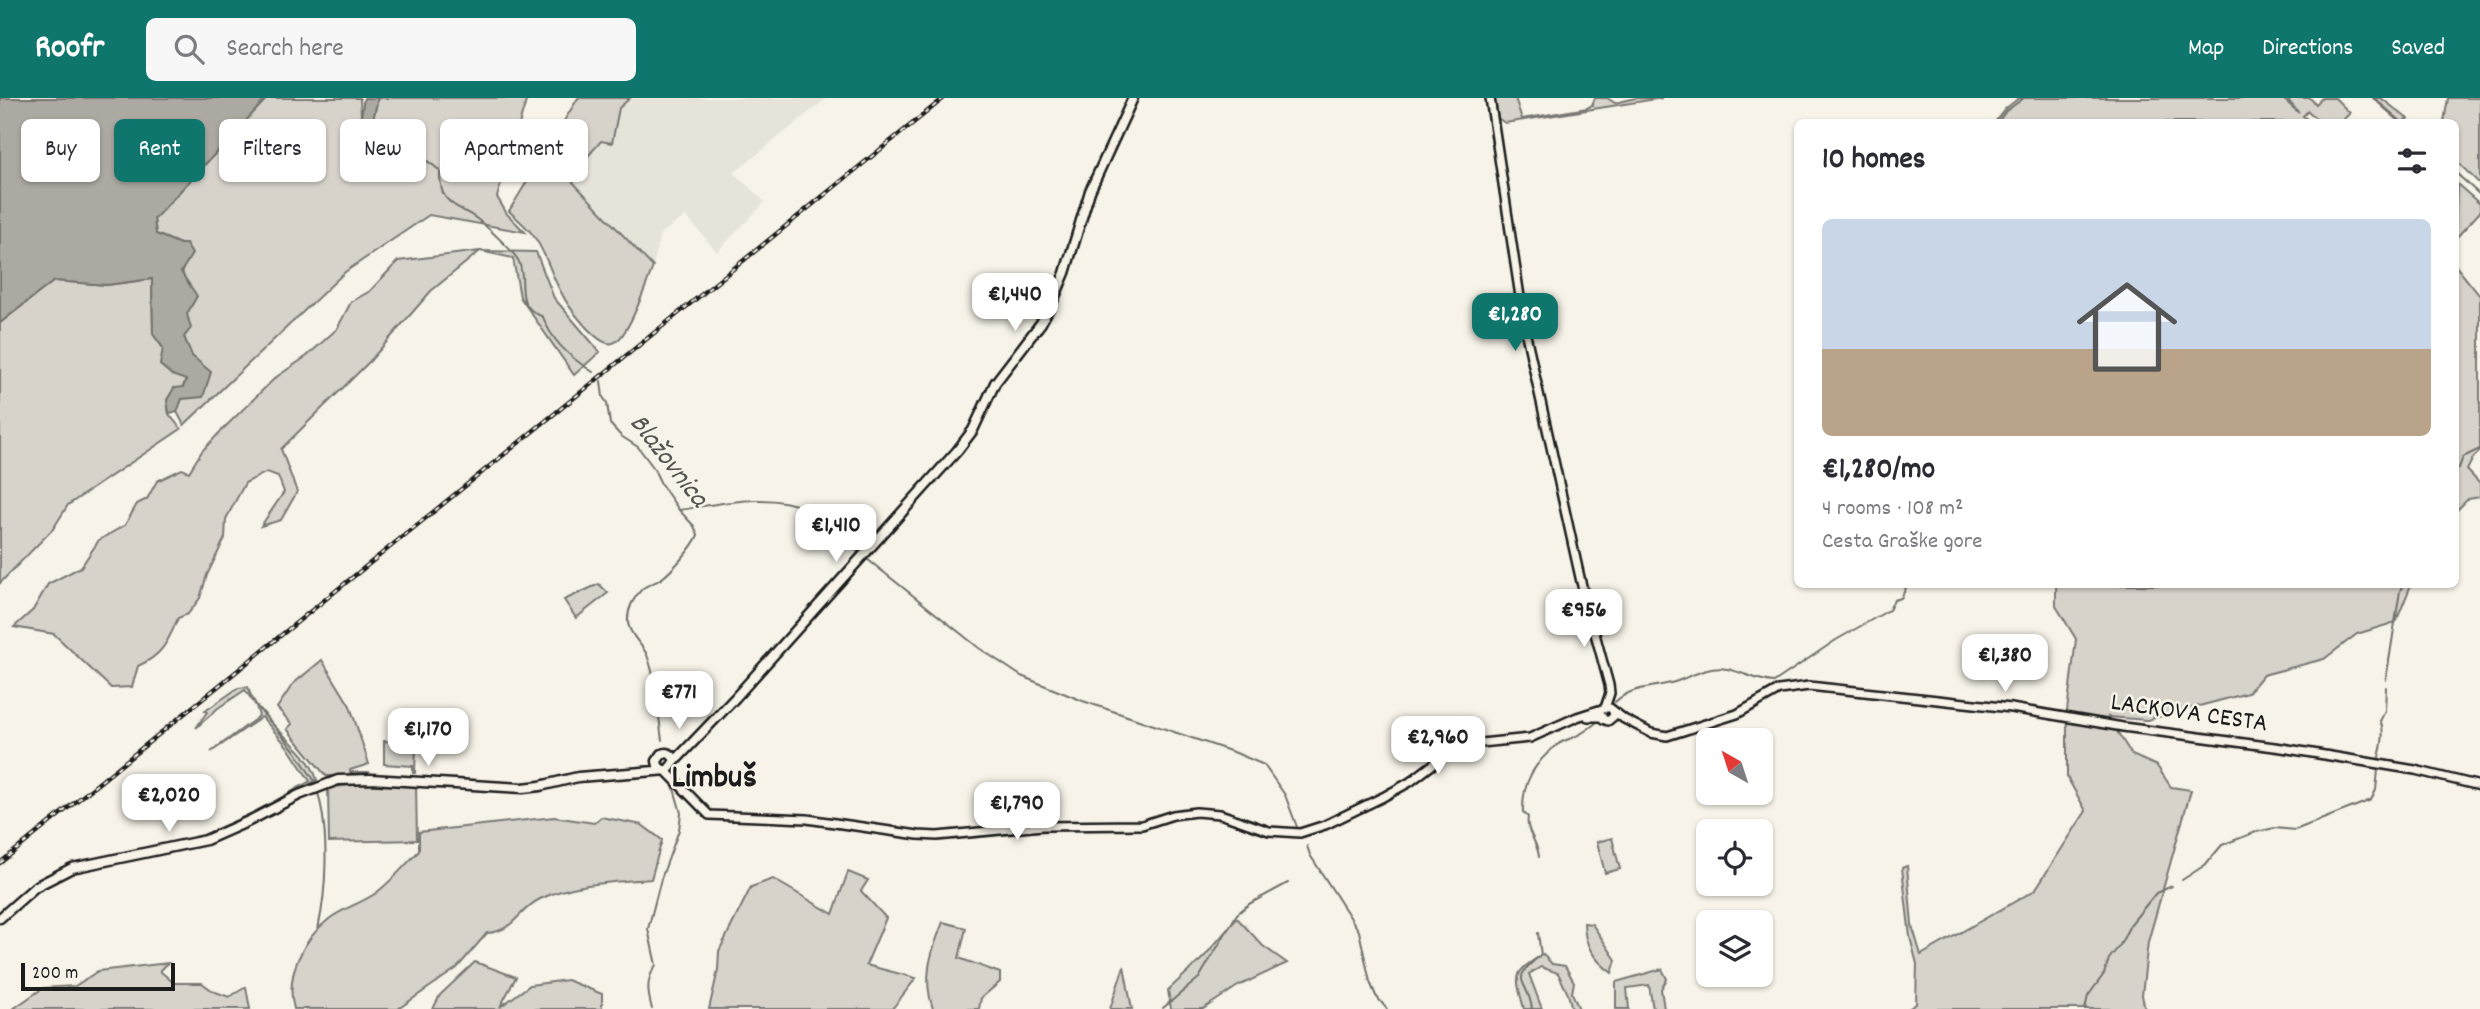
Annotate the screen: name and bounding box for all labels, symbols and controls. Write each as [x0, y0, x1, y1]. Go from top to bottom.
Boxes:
search box [146, 18, 636, 81]
text: Roofr [35, 26, 104, 73]
icon: search [170, 30, 208, 68]
text: Search here [226, 31, 344, 68]
text: Map [2188, 32, 2224, 66]
text: Directions [2262, 32, 2353, 66]
text: Saved [2391, 32, 2445, 66]
chip: Buy [21, 119, 100, 182]
chip: Rent [114, 119, 205, 182]
chip: Filters [219, 119, 326, 182]
chip: New [340, 119, 426, 182]
chip: Apartment [440, 119, 588, 182]
text: 10 homes [1822, 140, 1925, 183]
icon: filters [2393, 142, 2431, 180]
icon: home [2064, 264, 2190, 390]
pin: €1,440 [958, 274, 1072, 333]
text: €1,440 [988, 279, 1042, 312]
pin: €1,280 [1458, 294, 1572, 353]
text: €1,280 [1488, 299, 1542, 332]
water label: Blažovnica [618, 407, 718, 519]
text: €1,280/mo [1822, 450, 1935, 493]
text: 4 rooms · 108 m² [1822, 493, 1963, 526]
pin: €1,410 [779, 504, 893, 564]
text: €1,410 [811, 510, 861, 543]
text: Cesta Graške gore [1822, 526, 1982, 559]
pin: €956 [1543, 589, 1625, 649]
text: €956 [1561, 595, 1607, 628]
pin: €1,380 [1948, 634, 2062, 694]
text: €1,380 [1978, 640, 2032, 673]
pin: €771 [638, 672, 720, 731]
text: €771 [661, 677, 697, 710]
street label: LACKOVA CESTA [2108, 685, 2270, 743]
pin: €1,170 [371, 708, 485, 768]
text: €1,170 [404, 714, 452, 747]
pin: €2,960 [1381, 716, 1495, 776]
text: €2,960 [1407, 722, 1469, 755]
north arrow [1696, 728, 1773, 805]
map controls [1696, 728, 1773, 987]
district label: Limbuš [672, 756, 756, 803]
pin: €2,020 [112, 774, 226, 834]
text: €2,020 [138, 780, 200, 813]
pin: €1,790 [960, 782, 1074, 842]
text: €1,790 [990, 788, 1044, 821]
button: locate [1696, 819, 1773, 896]
button: layers [1696, 910, 1773, 987]
scale bar [21, 960, 175, 992]
text: 200 m [32, 961, 78, 988]

